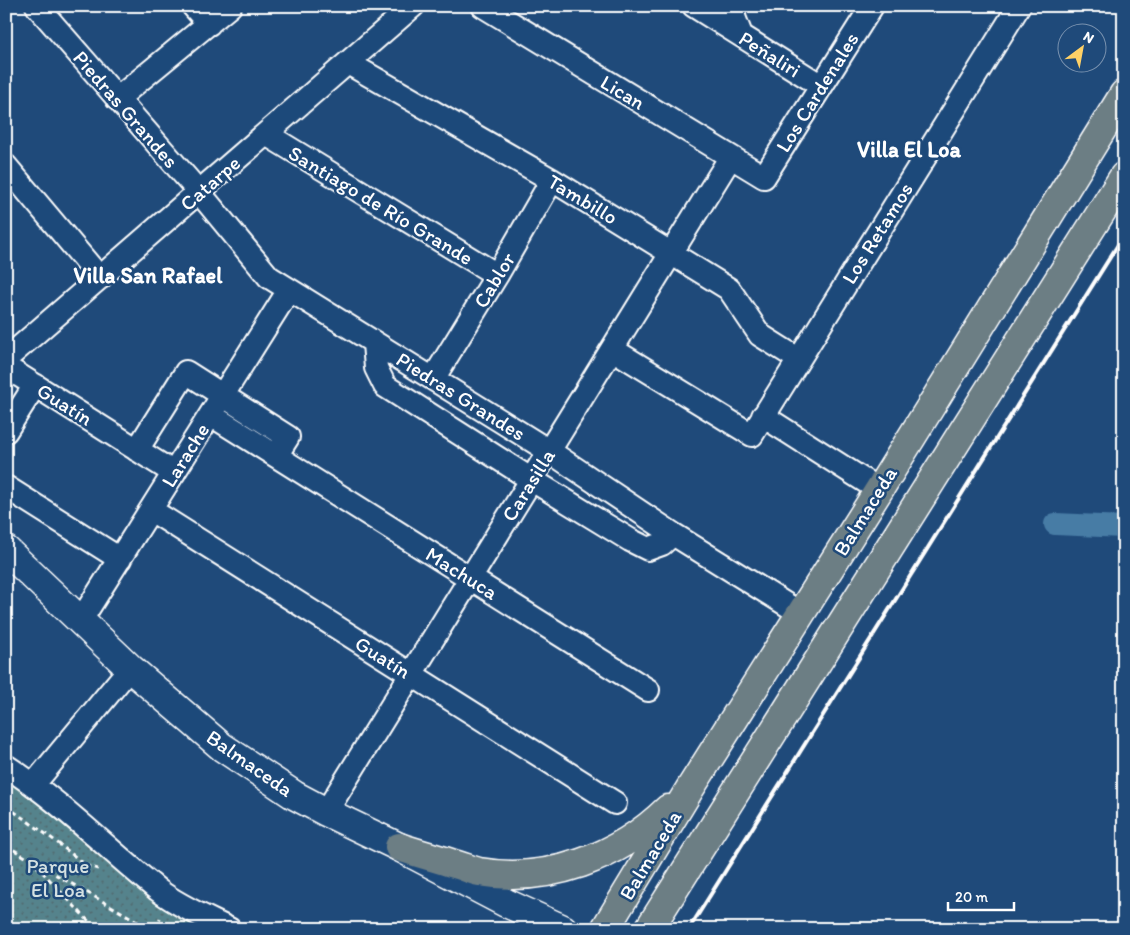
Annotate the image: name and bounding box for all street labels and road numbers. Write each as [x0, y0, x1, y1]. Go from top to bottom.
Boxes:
street label: Peñaliri [734, 25, 806, 83]
street label: Los Cardenales [770, 27, 864, 157]
street label: Piedras Grandes [68, 45, 184, 173]
street label: Lican [596, 69, 650, 115]
street label: Santiago de Río Grande [284, 140, 478, 270]
street label: Catarpe [175, 150, 245, 216]
street label: Tambillo [543, 168, 623, 230]
street label: Los Retamos [836, 178, 918, 288]
street label: Cablor [468, 247, 521, 312]
street label: Piedras Grandes [392, 346, 530, 446]
street label: Guatín [33, 377, 97, 431]
street label: Larache [156, 418, 214, 492]
street label: Carasilla [496, 444, 560, 526]
street label: Balmaceda [828, 462, 902, 560]
street label: Machuca [421, 541, 503, 605]
street label: Guatín [351, 630, 415, 684]
street label: Balmaceda [202, 724, 298, 802]
street label: Balmaceda [613, 806, 687, 904]

